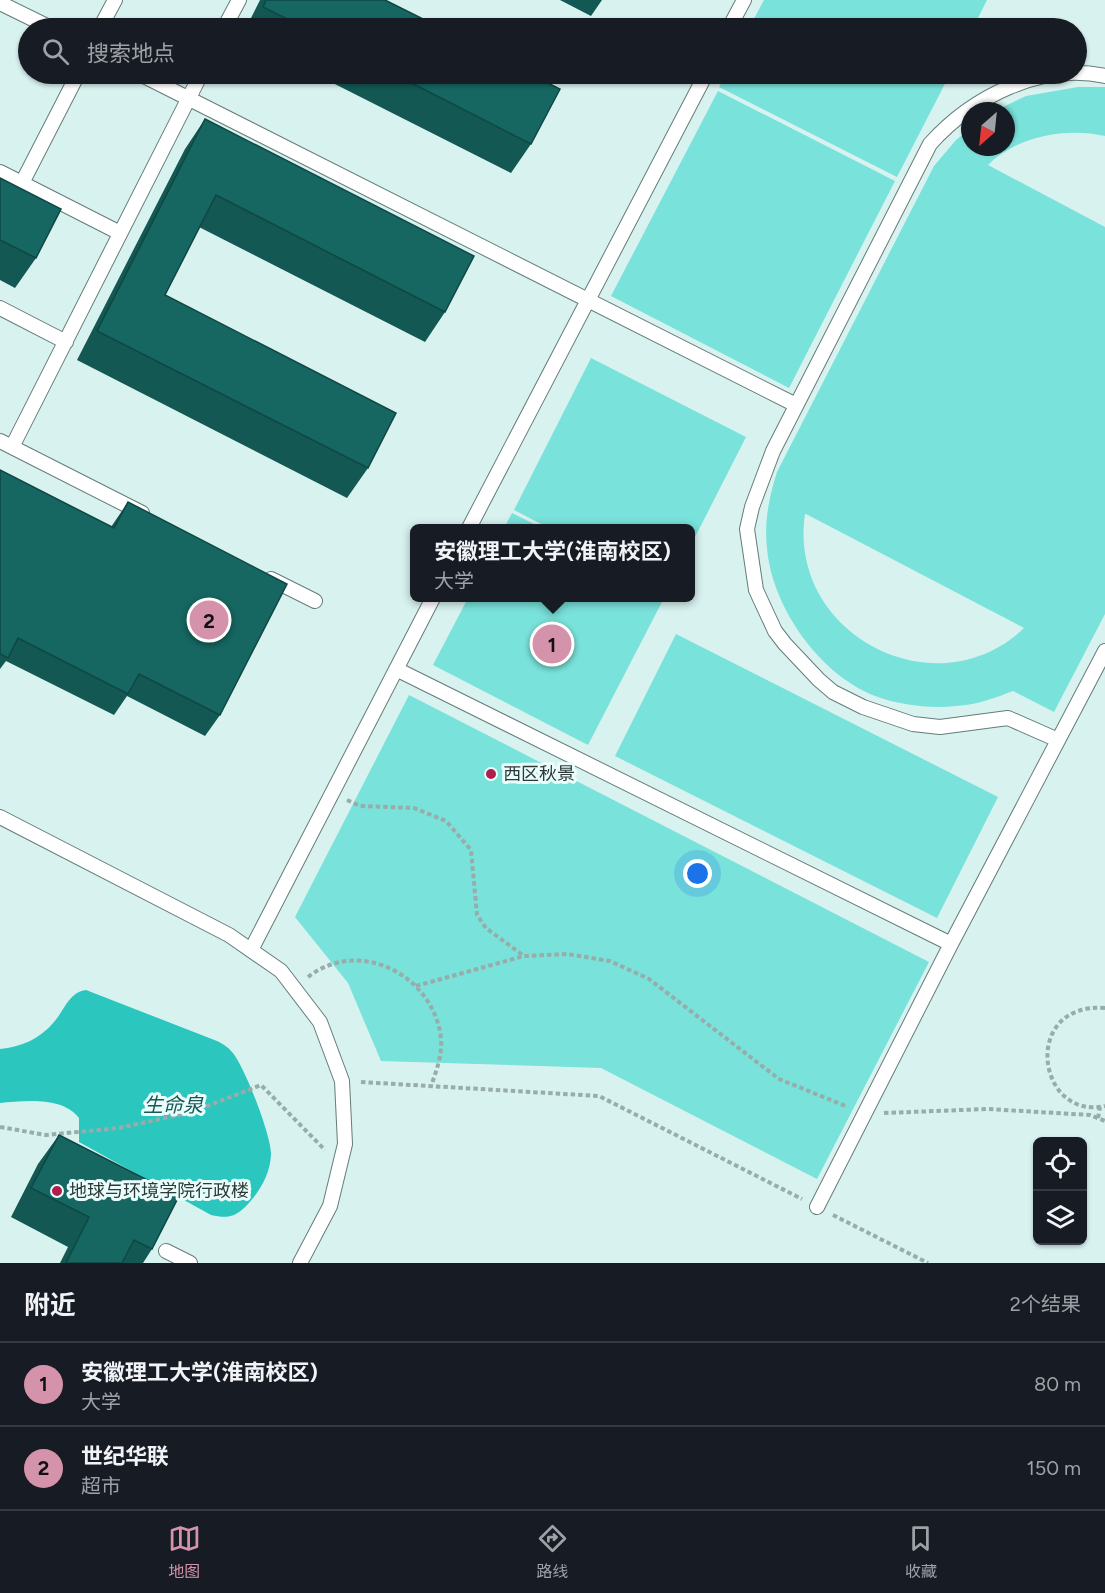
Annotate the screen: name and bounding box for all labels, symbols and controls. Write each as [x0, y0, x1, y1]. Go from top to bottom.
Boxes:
search box [18, 18, 1087, 84]
icon: search [39, 35, 72, 68]
text: 搜索地点 [87, 40, 175, 67]
north arrow [961, 102, 1015, 156]
popup [410, 524, 695, 602]
text: 安徽理工大学(淮南校区) [434, 538, 671, 565]
text: 大学 [434, 569, 474, 593]
pin: 2 [190, 598, 228, 642]
pin: 1 [532, 622, 572, 666]
place label: 西区秋景 [503, 763, 575, 785]
marker: 西区秋景 [484, 767, 498, 781]
your location [683, 859, 712, 888]
water label: 生命泉 [143, 1093, 204, 1117]
map controls [1033, 1137, 1087, 1245]
button: locate [1033, 1137, 1087, 1191]
place label: 地球与环境学院行政楼 [69, 1180, 249, 1202]
marker: 地球与环境学院行政楼 [50, 1184, 64, 1198]
button: layers [1033, 1191, 1087, 1245]
text: 附近 [24, 1289, 76, 1321]
text: 2个结果 [1010, 1292, 1081, 1316]
text: 安徽理工大学(淮南校区) [81, 1359, 318, 1386]
text: 1 [39, 1372, 48, 1396]
text: 80 m [1034, 1372, 1081, 1396]
text: 大学 [81, 1390, 121, 1414]
text: 世纪华联 [81, 1443, 169, 1470]
text: 2 [38, 1456, 49, 1480]
text: 150 m [1026, 1456, 1081, 1480]
text: 超市 [81, 1474, 121, 1498]
tab: 地图 [168, 1522, 201, 1582]
tab: 路线 [536, 1522, 569, 1582]
tab: 收藏 [904, 1522, 937, 1582]

